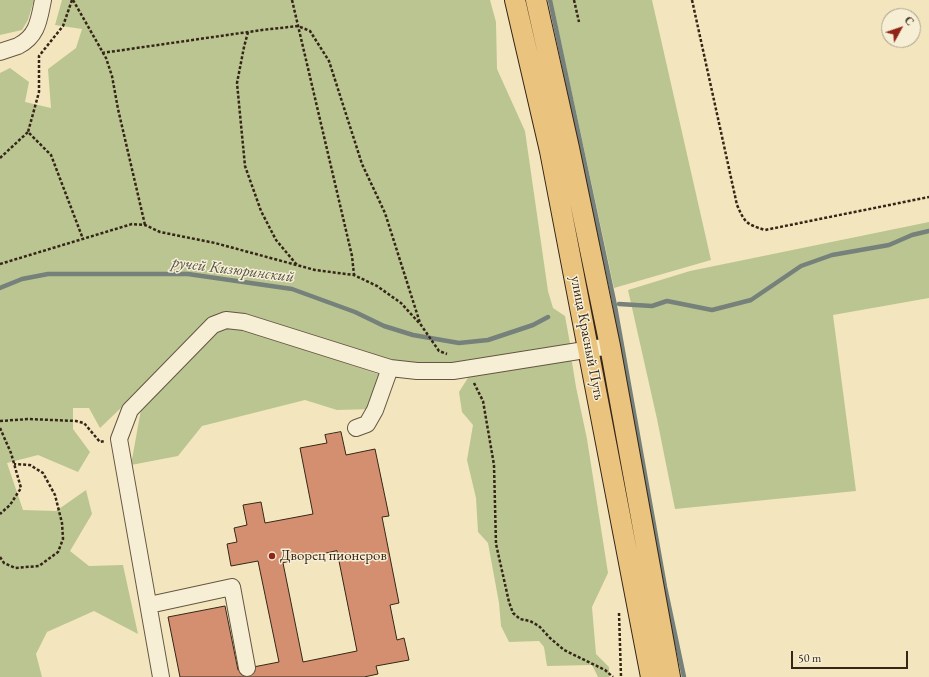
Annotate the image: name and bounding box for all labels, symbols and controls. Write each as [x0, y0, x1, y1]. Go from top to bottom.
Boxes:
north arrow [881, 8, 921, 48]
text: С [902, 13, 917, 28]
water label: ручей Кизюринский [171, 253, 295, 287]
street label: улица Красный Путь [566, 274, 608, 402]
place label: Дворец пионеров [280, 547, 387, 565]
marker: Дворец пионеров [267, 551, 277, 561]
scale bar [793, 643, 910, 669]
text: 50 m [798, 650, 821, 666]

